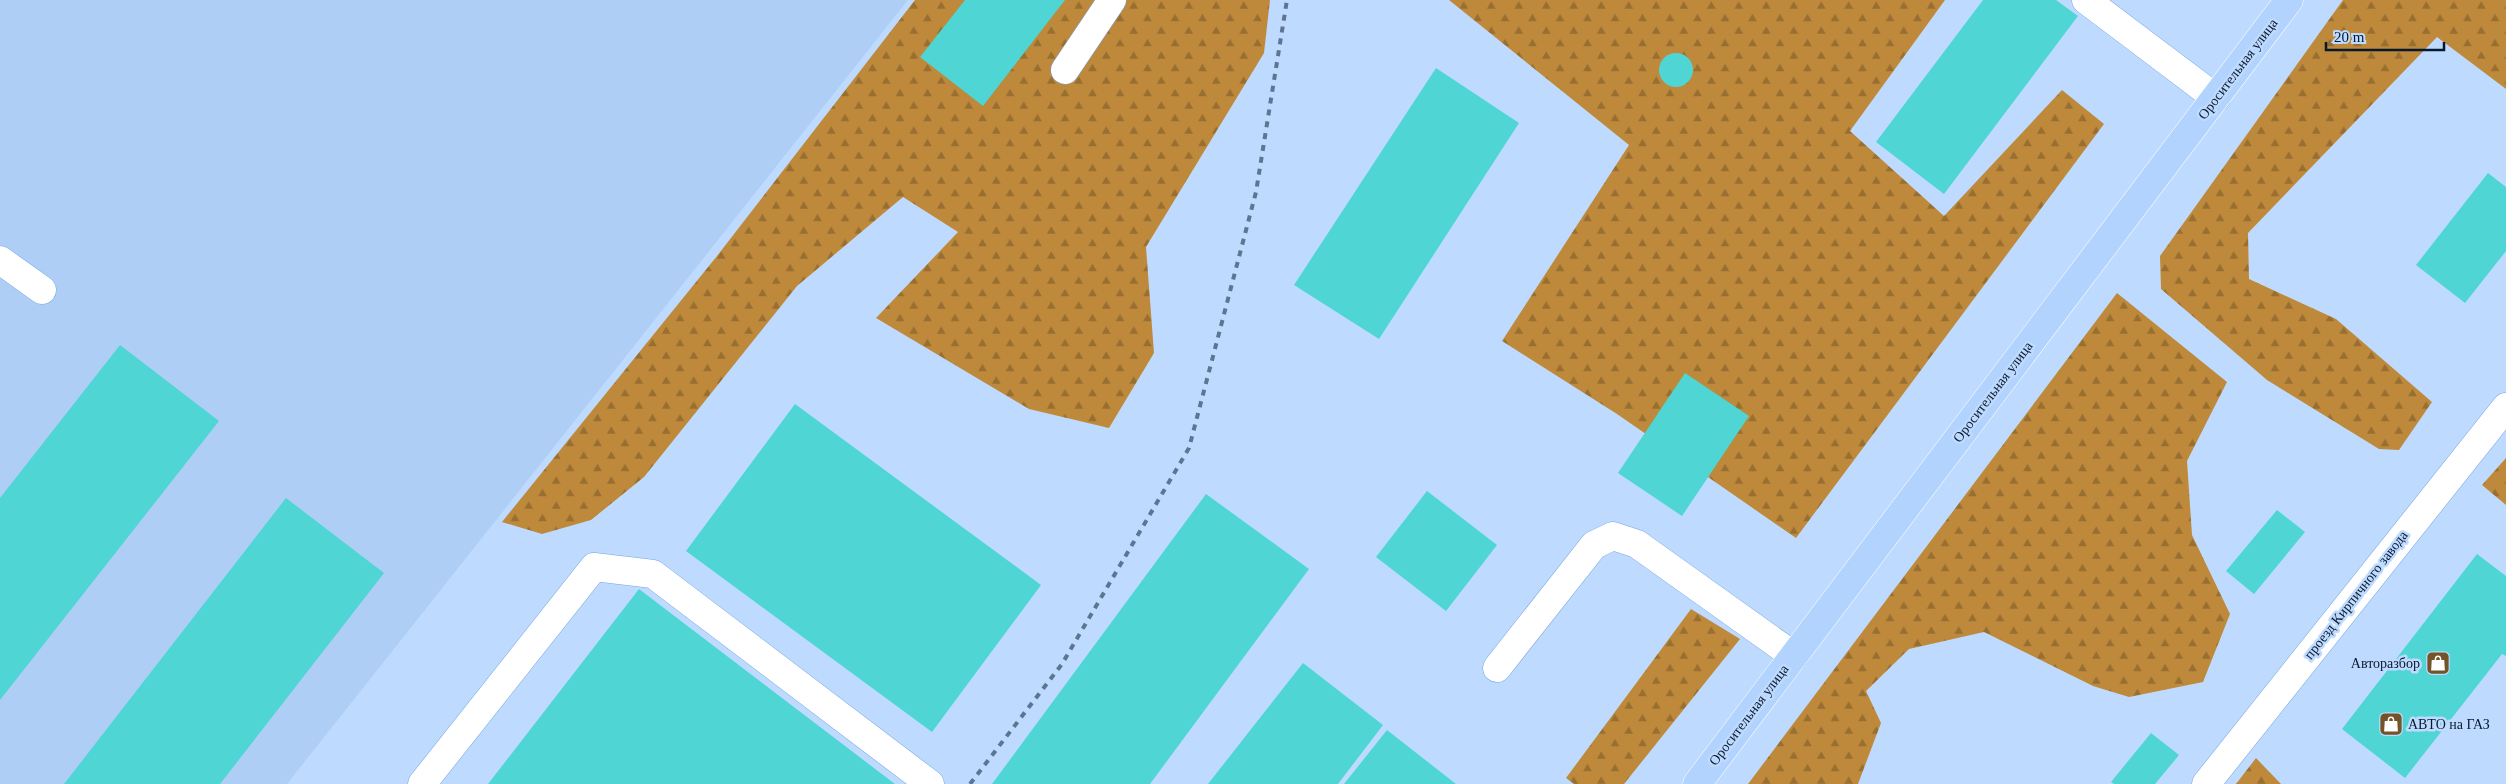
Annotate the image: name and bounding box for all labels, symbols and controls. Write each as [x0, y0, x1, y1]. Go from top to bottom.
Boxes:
street label: Оросительная улица [2195, 15, 2281, 122]
scale bar [2326, 20, 2444, 52]
text: 20 m [2334, 29, 2365, 45]
street label: Оросительная улица [1950, 338, 2036, 445]
street label: проезд Кирпичного завода [2301, 527, 2411, 662]
shop icon: Авторазбор [2425, 650, 2451, 676]
place label: Авторазбор [2351, 656, 2420, 671]
street label: Оросительная улица [1706, 661, 1792, 768]
shop icon: АВТО на ГАЗ [2378, 711, 2404, 737]
place label: АВТО на ГАЗ [2408, 717, 2490, 732]

